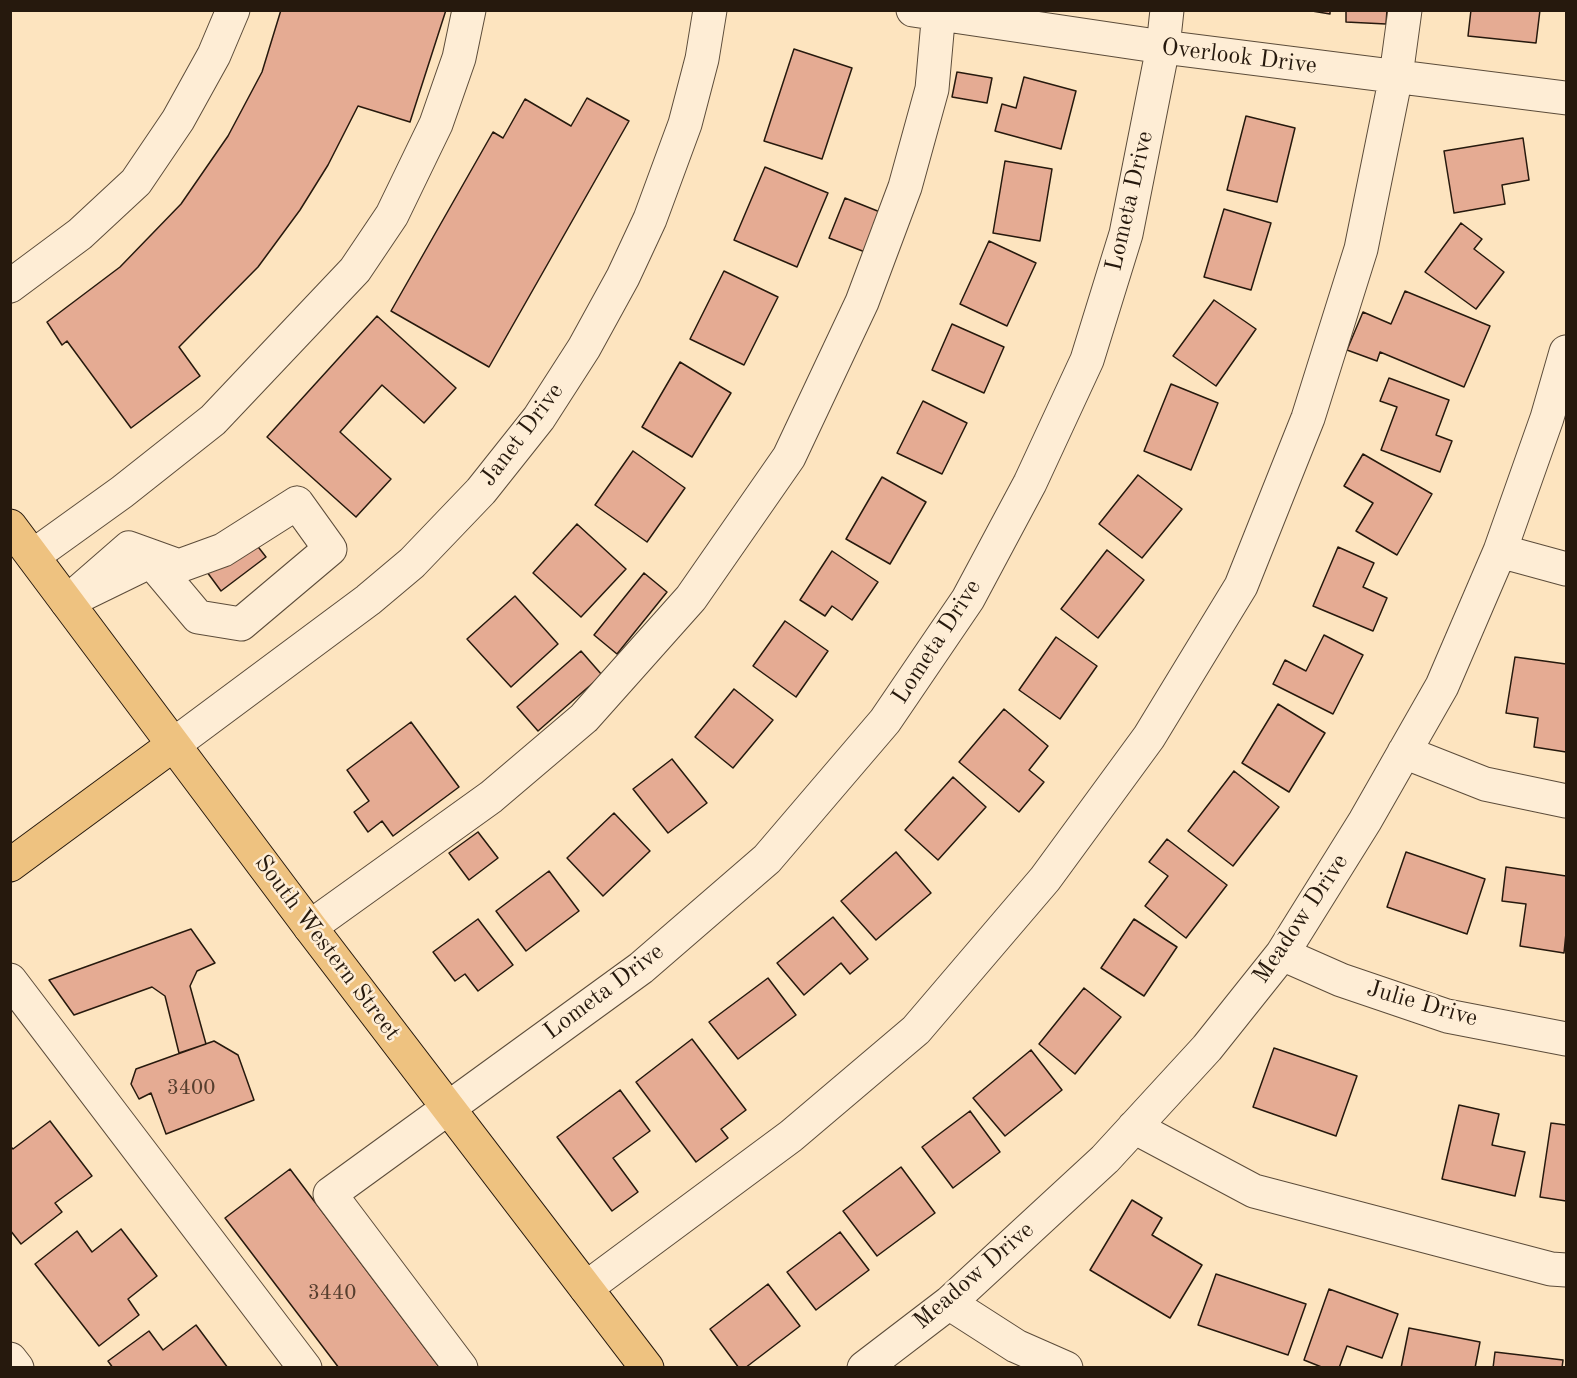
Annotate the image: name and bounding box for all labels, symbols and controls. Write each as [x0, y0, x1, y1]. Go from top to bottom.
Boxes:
street label: Overlook Drive [1160, 33, 1318, 81]
street label: Lometa Drive [1100, 128, 1160, 274]
street label: Janet Drive [474, 378, 570, 492]
street label: Lometa Drive [886, 574, 988, 710]
street label: South Western Street [248, 849, 406, 1047]
street label: Meadow Drive [1247, 849, 1355, 989]
street label: Lometa Drive [538, 938, 670, 1046]
street label: Julie Drive [1363, 974, 1481, 1034]
house number: 3400 [167, 1075, 215, 1101]
street label: Meadow Drive [908, 1216, 1040, 1336]
house number: 3440 [308, 1280, 356, 1306]

